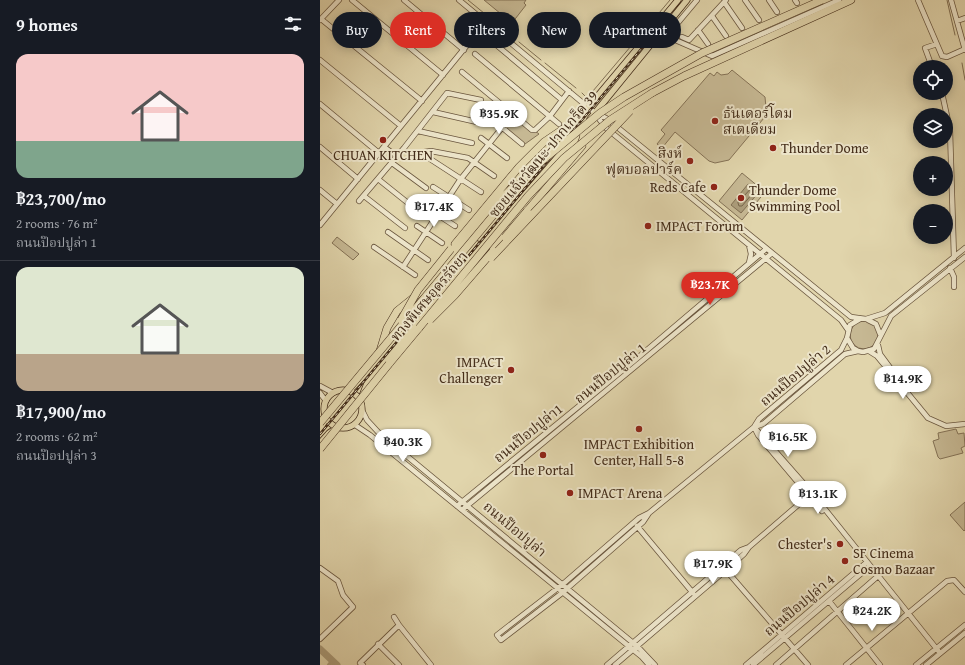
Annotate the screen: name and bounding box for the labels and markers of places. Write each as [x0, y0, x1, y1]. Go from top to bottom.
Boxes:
pin: ฿35.9K [466, 101, 532, 135]
place label: ธันเดอร์โดม สเตเดียม [723, 103, 792, 139]
marker: ธันเดอร์โดม สเตเดียม [710, 116, 720, 126]
marker: CHUAN KITCHEN [378, 135, 388, 145]
place label: Thunder Dome [781, 138, 869, 158]
place label: สิงห์ ฟุตบอลปาร์ค [606, 143, 682, 179]
marker: Thunder Dome [768, 143, 778, 153]
place label: CHUAN KITCHEN [333, 145, 433, 165]
marker: สิงห์ ฟุตบอลปาร์ค [685, 156, 695, 166]
place label: Reds Cafe [650, 177, 706, 197]
place label: Thunder Dome Swimming Pool [749, 180, 840, 216]
marker: Reds Cafe [709, 182, 719, 192]
marker: Thunder Dome Swimming Pool [736, 193, 746, 203]
pin: ฿17.4K [401, 194, 467, 228]
place label: IMPACT Forum [656, 216, 744, 236]
marker: IMPACT Forum [643, 221, 653, 231]
pin: ฿23.7K [677, 272, 743, 306]
place label: IMPACT Challenger [439, 352, 503, 388]
marker: IMPACT Challenger [506, 365, 516, 375]
pin: ฿14.9K [870, 366, 936, 400]
marker: IMPACT Exhibition Center, Hall 5-8 [634, 424, 644, 434]
pin: ฿16.5K [755, 424, 821, 458]
pin: ฿40.3K [370, 429, 436, 463]
place label: IMPACT Exhibition Center, Hall 5-8 [584, 434, 694, 470]
marker: The Portal [538, 450, 548, 460]
place label: The Portal [512, 460, 574, 480]
pin: ฿13.1K [785, 481, 851, 515]
place label: IMPACT Arena [578, 483, 663, 503]
marker: IMPACT Arena [565, 488, 575, 498]
place label: Chester's [778, 534, 832, 554]
marker: Chester's [835, 539, 845, 549]
place label: SF Cinema Cosmo Bazaar [853, 543, 935, 579]
pin: ฿17.9K [680, 551, 746, 585]
marker: SF Cinema Cosmo Bazaar [840, 556, 850, 566]
pin: ฿24.2K [839, 598, 905, 632]

